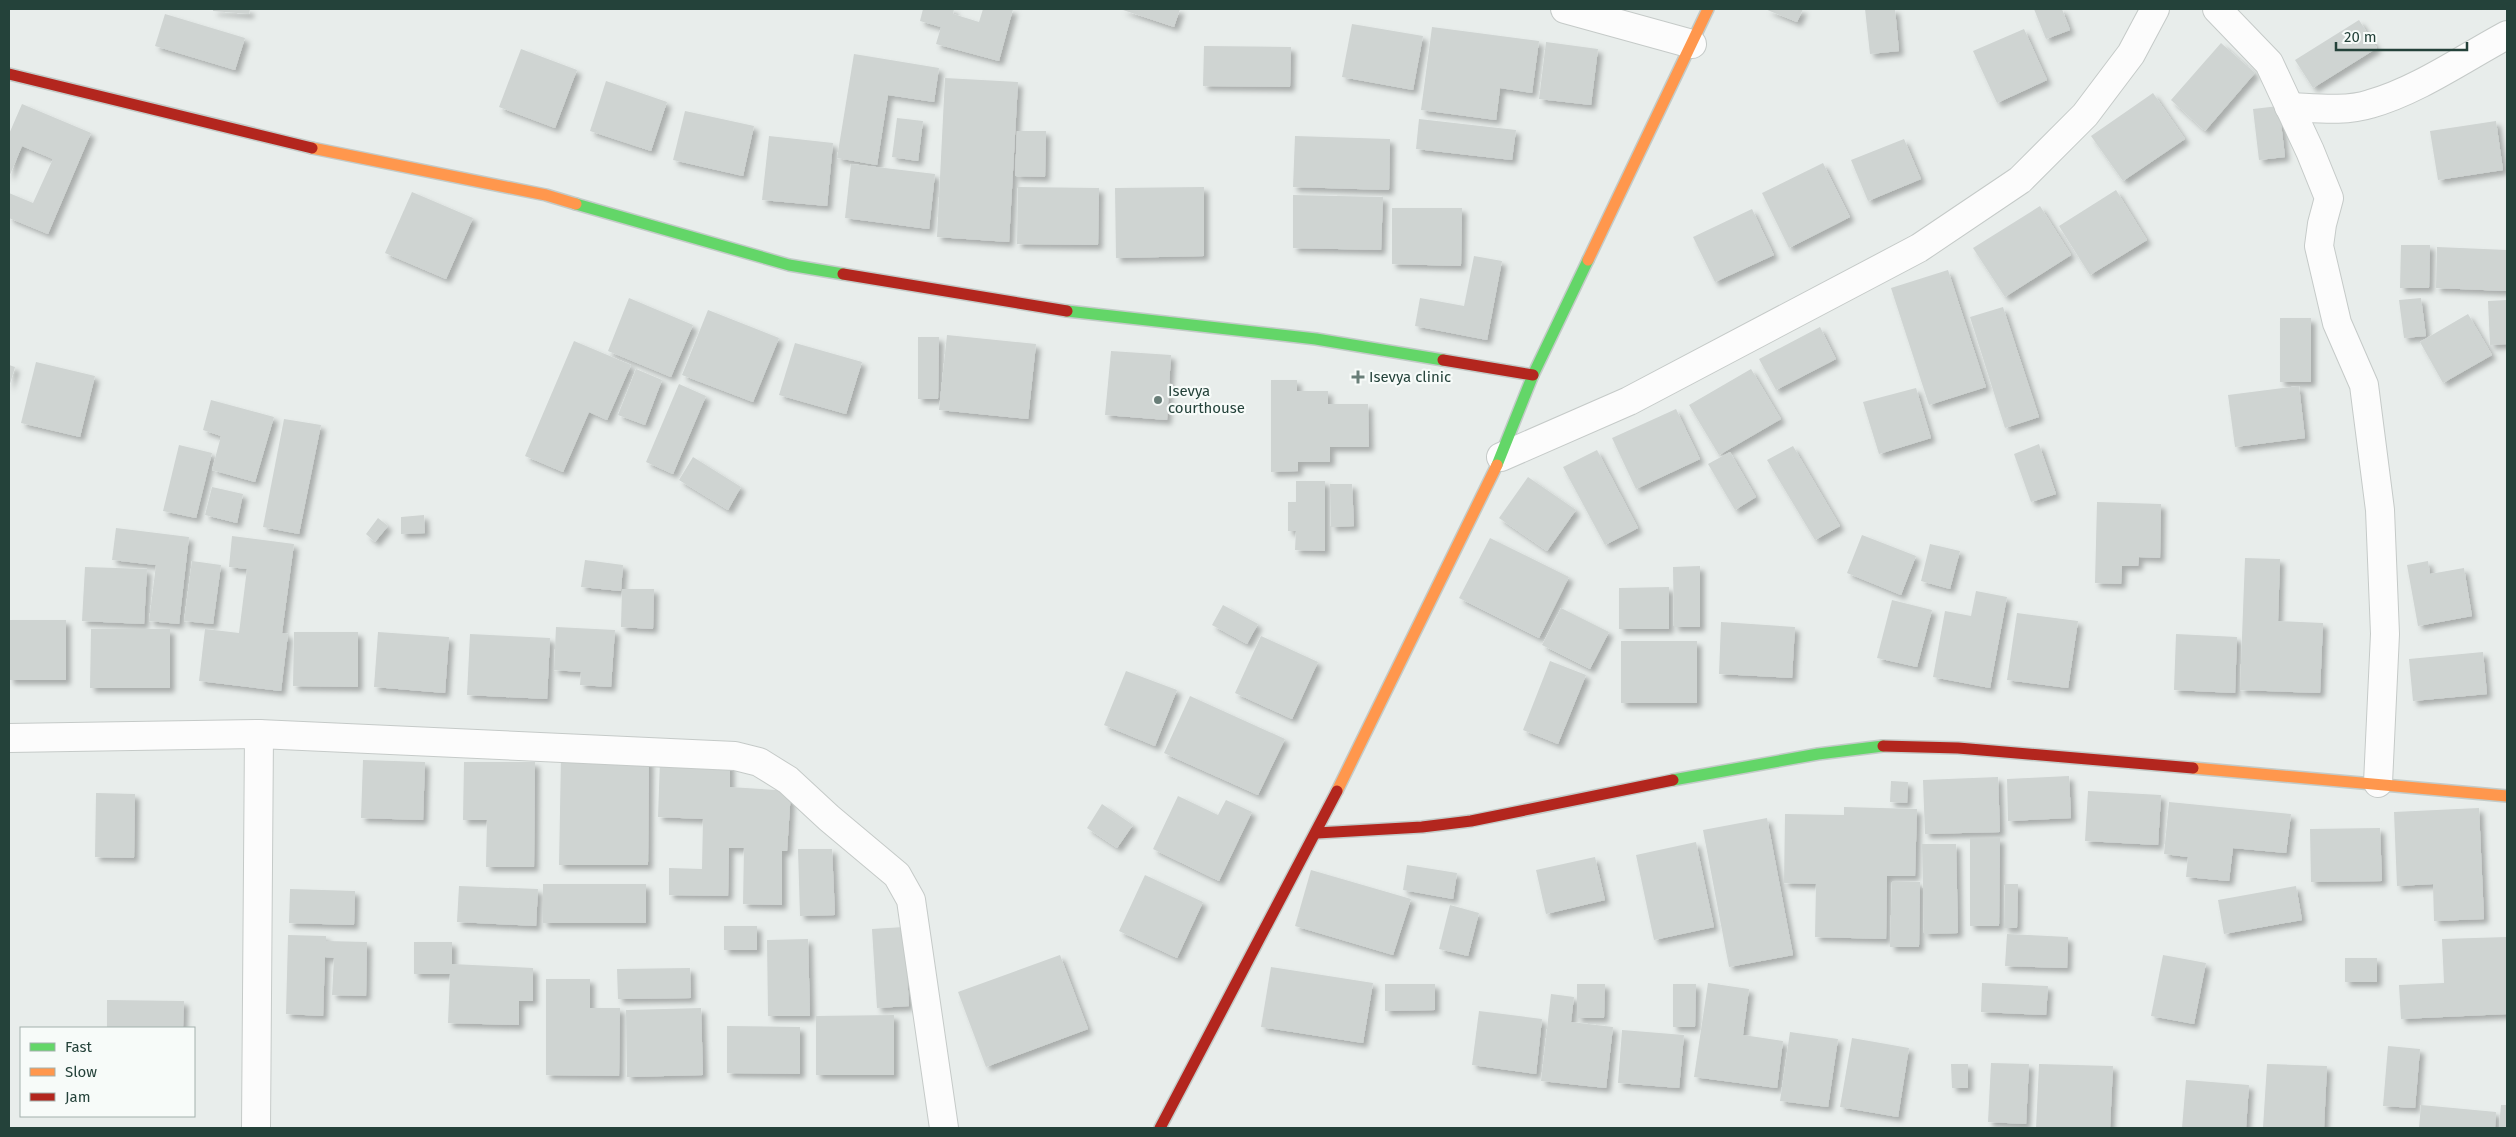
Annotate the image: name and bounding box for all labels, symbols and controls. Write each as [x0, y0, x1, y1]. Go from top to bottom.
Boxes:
scale bar [2336, 20, 2467, 52]
text: 20 m [2344, 28, 2377, 46]
place label: Isevya clinic [1369, 368, 1451, 386]
marker: Isevya clinic [1351, 370, 1365, 384]
place label: Isevya courthouse [1168, 382, 1245, 417]
marker: Isevya courthouse [1152, 394, 1164, 406]
legend [20, 1027, 195, 1117]
text: Fast [65, 1038, 92, 1056]
text: Slow [65, 1063, 97, 1081]
text: Jam [65, 1088, 91, 1106]

